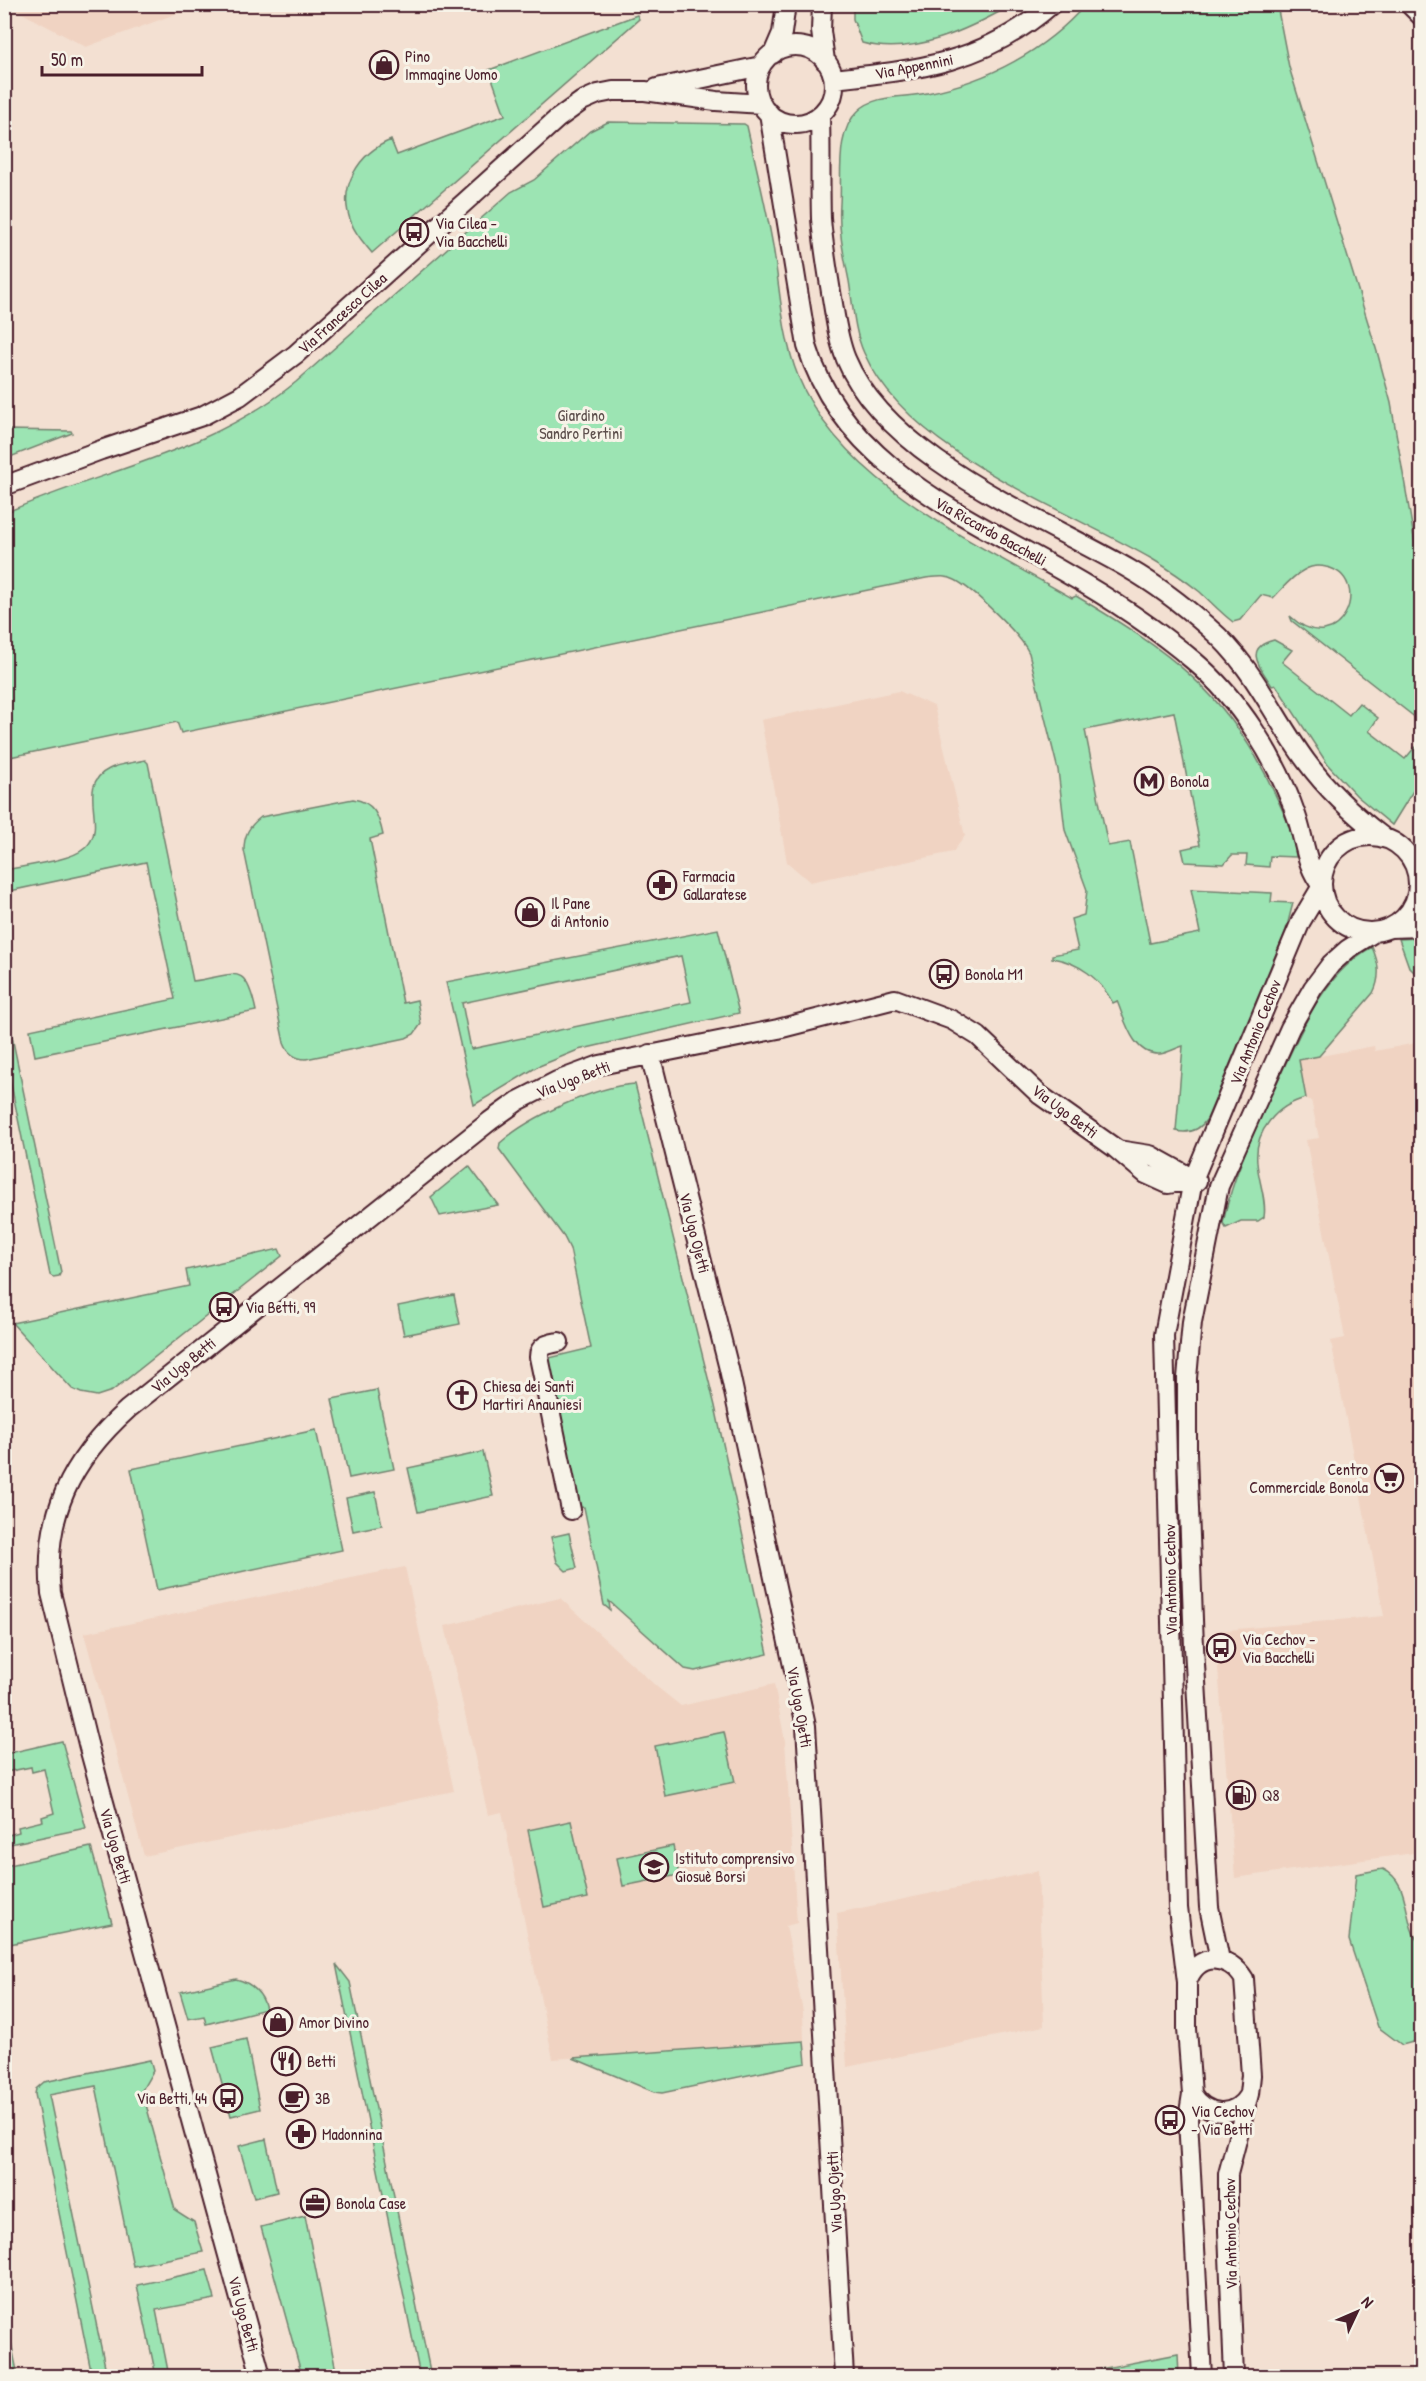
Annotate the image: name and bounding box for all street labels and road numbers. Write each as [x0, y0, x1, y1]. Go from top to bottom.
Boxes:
street label: Via Appennini [873, 48, 955, 84]
street label: Via Francesco Cilea [293, 267, 391, 359]
street label: Via Riccardo Bacchelli [931, 491, 1051, 571]
street label: Via Antonio Cechov [1224, 976, 1286, 1088]
street label: Via Ugo Betti [533, 1055, 613, 1103]
street label: Via Ugo Betti [1027, 1079, 1103, 1143]
street label: Via Ugo Ojetti [674, 1190, 716, 1276]
street label: Via Ugo Betti [146, 1332, 220, 1398]
street label: Via Antonio Cechov [1158, 1524, 1182, 1636]
street label: Via Ugo Ojetti [782, 1665, 818, 1749]
street label: Via Ugo Betti [95, 1806, 137, 1886]
street label: Via Ugo Ojetti [821, 2150, 847, 2234]
street label: Via Antonio Cechov [1218, 2178, 1242, 2290]
street label: Via Ugo Betti [223, 2274, 265, 2354]

